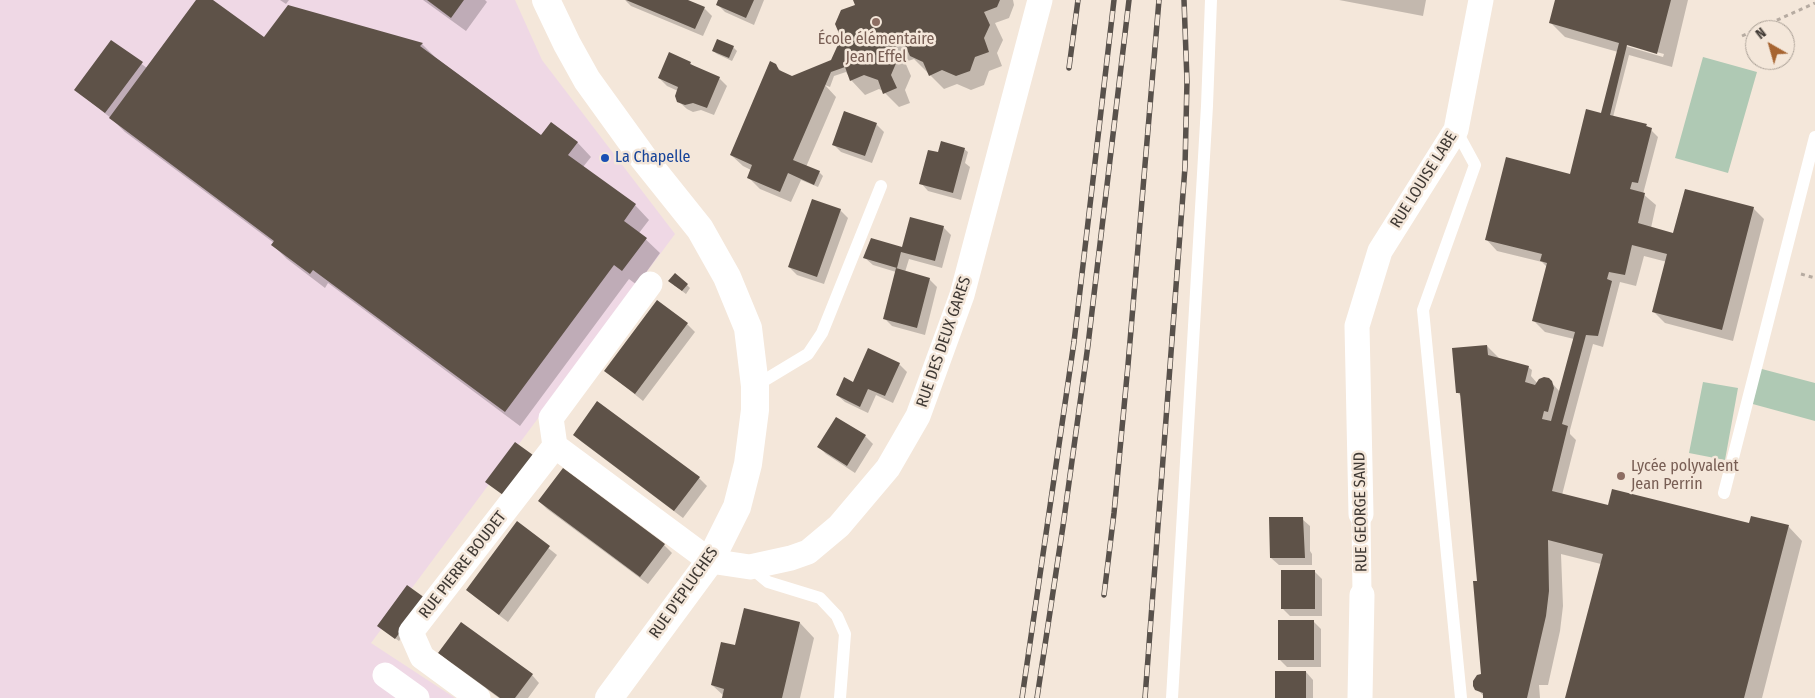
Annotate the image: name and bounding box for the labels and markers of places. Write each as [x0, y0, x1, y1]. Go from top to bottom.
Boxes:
marker: École élémentaire Jean Effel [870, 16, 882, 28]
place label: École élémentaire Jean Effel [818, 30, 934, 68]
place label: La Chapelle [615, 148, 691, 168]
marker: La Chapelle [599, 152, 611, 164]
place label: Lycée polyvalent Jean Perrin [1631, 457, 1739, 495]
marker: Lycée polyvalent Jean Perrin [1615, 470, 1627, 482]

